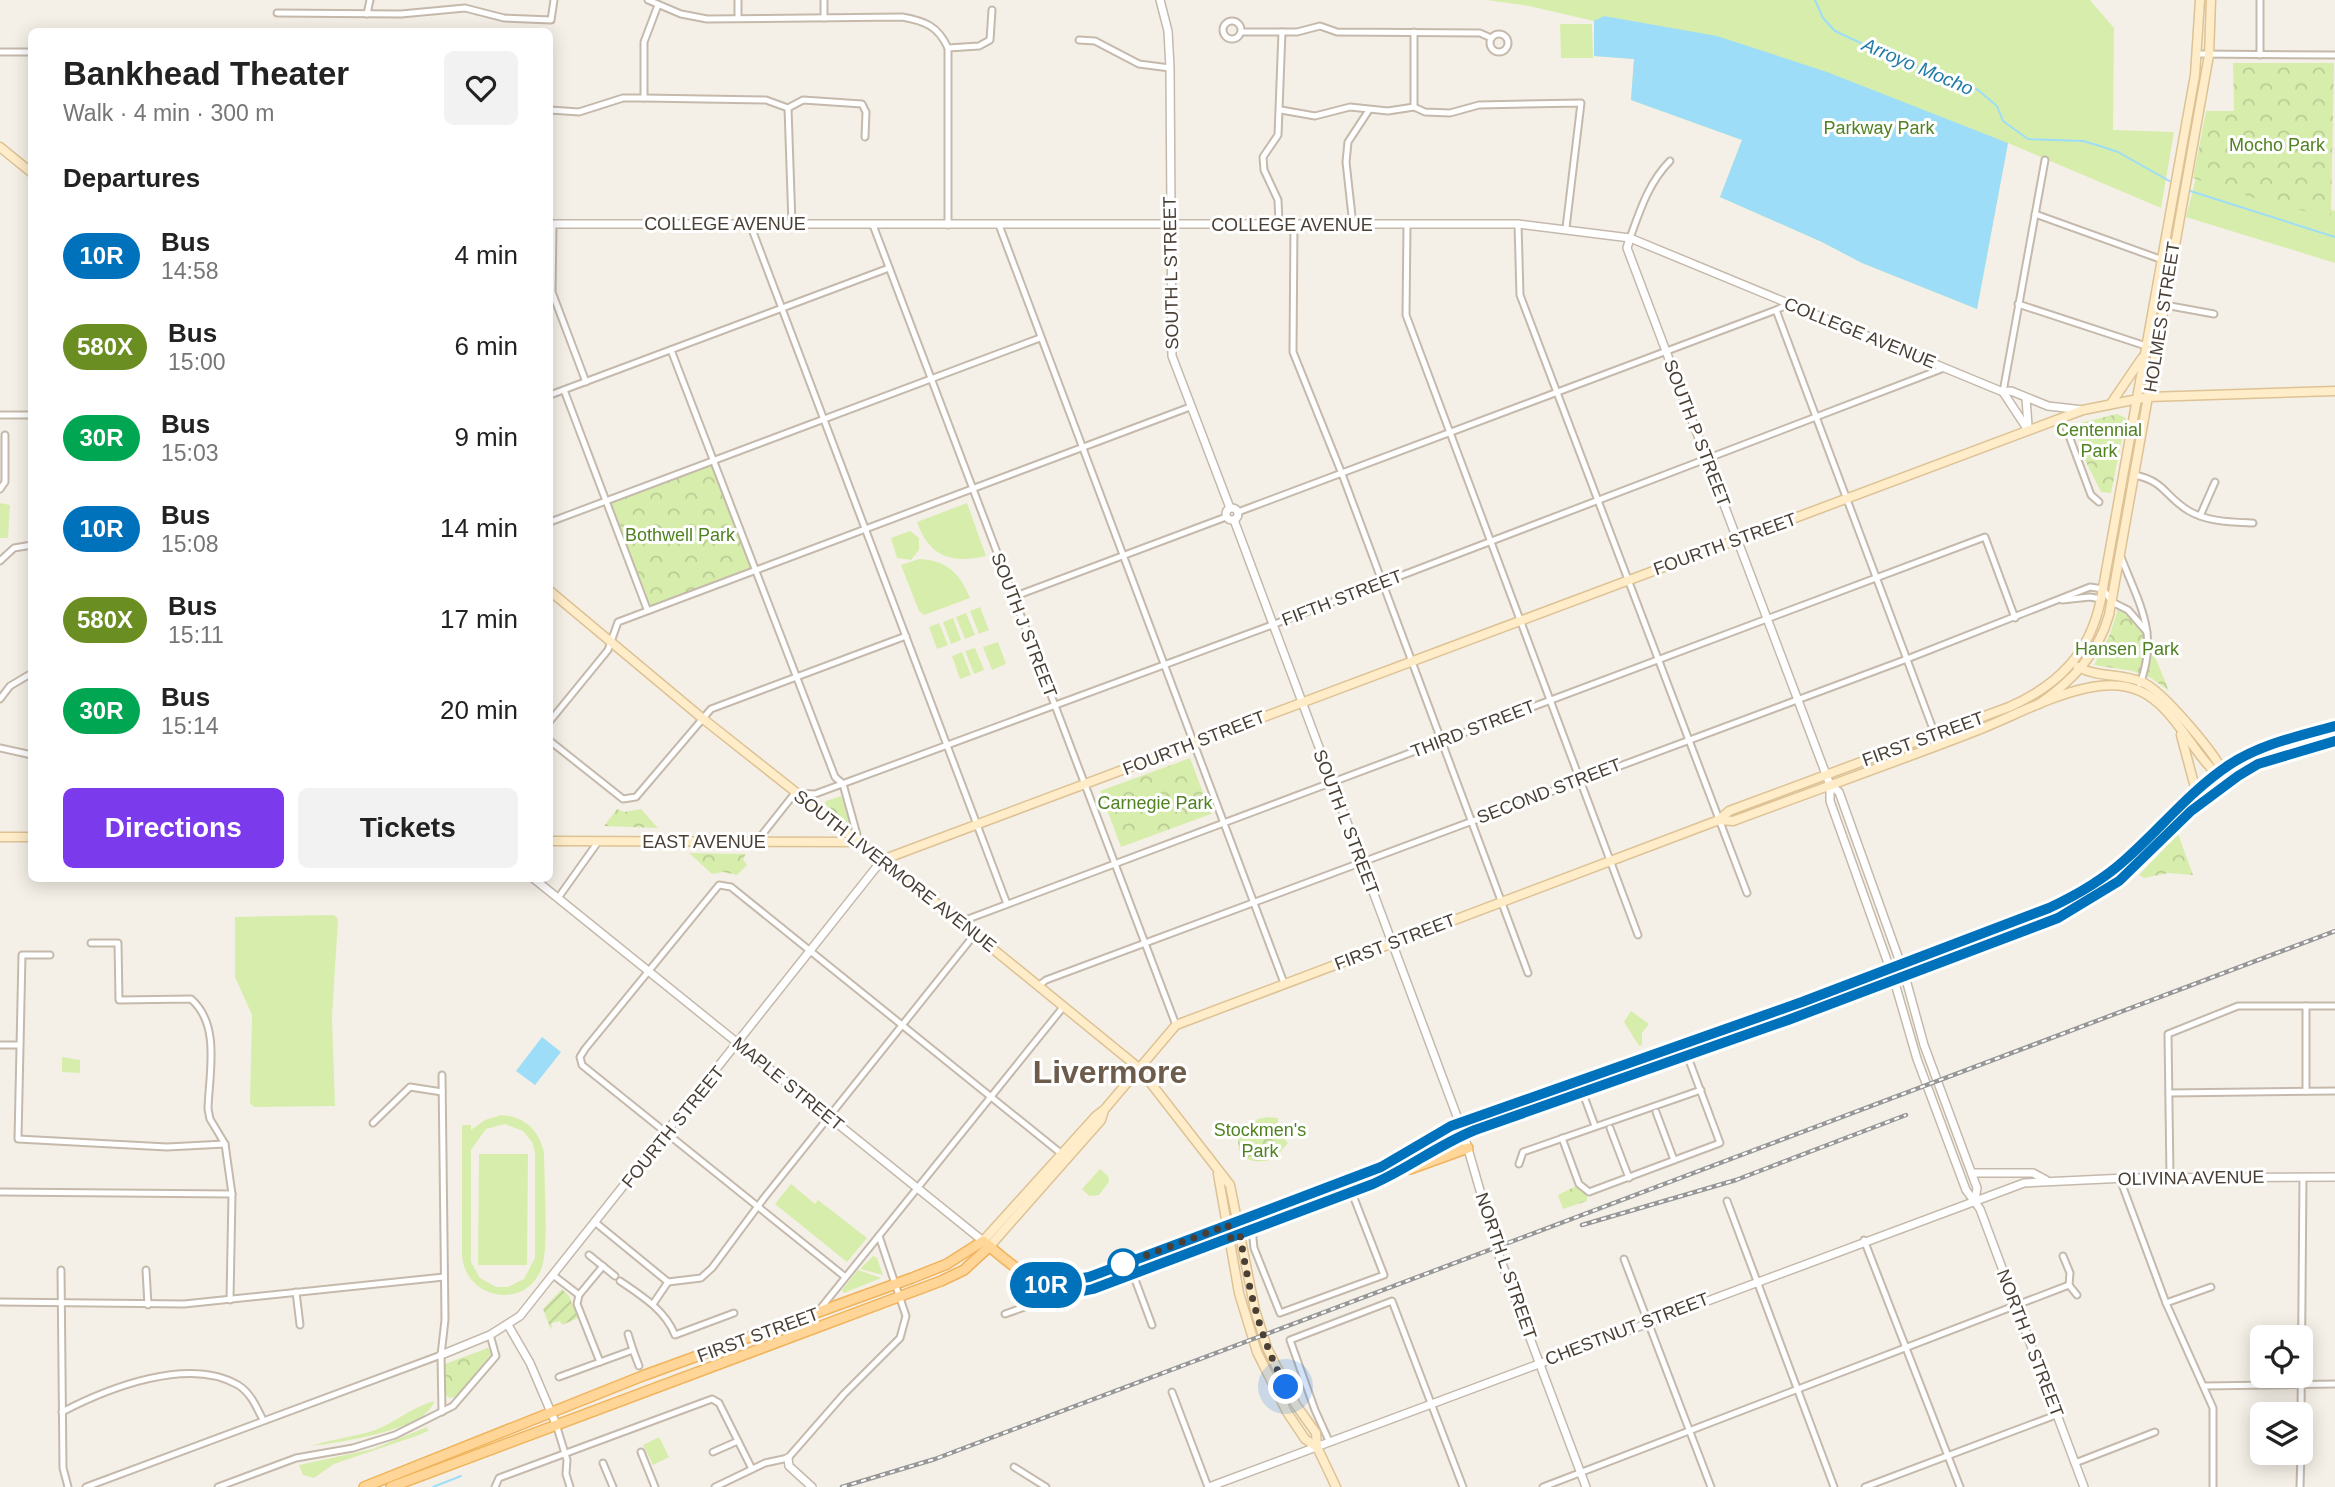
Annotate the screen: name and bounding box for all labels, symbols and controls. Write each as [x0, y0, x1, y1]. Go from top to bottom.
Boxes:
water label: Arroyo Mocho [1858, 33, 1976, 99]
button: heart [444, 51, 518, 125]
text: Bankhead Theater [63, 55, 349, 92]
text: Walk · 4 min · 300 m [63, 100, 274, 126]
park label: Parkway Park [1823, 118, 1936, 138]
park label: Mocho Park [2229, 135, 2326, 155]
text: Departures [63, 163, 200, 193]
street label: SOUTH L STREET [1160, 196, 1182, 350]
street label: COLLEGE AVENUE [644, 214, 806, 234]
street label: COLLEGE AVENUE [1211, 215, 1373, 235]
text: Bus [161, 227, 210, 257]
text: 4 min [454, 240, 518, 270]
street label: HOLMES STREET [2140, 240, 2184, 394]
text: 10R [79, 242, 124, 269]
text: 14:58 [161, 258, 219, 284]
street label: COLLEGE AVENUE [1781, 293, 1939, 373]
text: Bus [168, 318, 217, 348]
text: 6 min [454, 331, 518, 361]
text: 580X [77, 333, 133, 360]
text: 15:00 [168, 349, 226, 375]
street label: SOUTH P STREET [1660, 357, 1734, 509]
text: Bus [161, 409, 210, 439]
park label: Centennial Park [2056, 420, 2142, 461]
text: 9 min [454, 422, 518, 452]
text: 30R [79, 424, 124, 451]
text: 15:03 [161, 440, 219, 466]
text: Bus [161, 500, 210, 530]
street label: FOURTH STREET [1651, 509, 1799, 579]
text: 14 min [440, 513, 518, 543]
text: 10R [79, 515, 124, 542]
park label: Bothwell Park [625, 525, 736, 545]
text: 15:08 [161, 531, 219, 557]
street label: SOUTH J STREET [987, 550, 1061, 700]
street label: FIFTH STREET [1279, 566, 1405, 630]
text: Bus [168, 591, 217, 621]
text: 17 min [440, 604, 518, 634]
text: 580X [77, 606, 133, 633]
text: 15:11 [168, 622, 224, 648]
park label: Hansen Park [2075, 639, 2180, 659]
text: Bus [161, 682, 210, 712]
text: 20 min [440, 695, 518, 725]
street label: THIRD STREET [1408, 696, 1538, 762]
text: 30R [79, 697, 124, 724]
street label: FOURTH STREET [1120, 707, 1268, 779]
street label: FIRST STREET [1860, 708, 1986, 770]
text: 15:14 [161, 713, 219, 739]
street label: SOUTH L STREET [1309, 747, 1383, 897]
street label: SECOND STREET [1474, 754, 1624, 828]
street label: SOUTH LIVERMORE AVENUE [790, 786, 1000, 956]
button: Directions [63, 788, 284, 868]
button: Tickets [298, 788, 518, 868]
park label: Carnegie Park [1097, 793, 1214, 813]
street label: EAST AVENUE [642, 832, 766, 852]
street label: FIRST STREET [1332, 910, 1458, 974]
street label: MAPLE STREET [728, 1033, 848, 1135]
district label: Livermore [1033, 1054, 1187, 1090]
street label: FOURTH STREET [618, 1062, 728, 1192]
park label: Stockmen's Park [1214, 1120, 1306, 1161]
street label: OLIVINA AVENUE [2117, 1167, 2265, 1189]
street label: NORTH L STREET [1471, 1190, 1541, 1342]
unlabelled marker [1108, 1249, 1138, 1279]
line badge: 10R [1006, 1262, 1086, 1308]
street label: NORTH P STREET [1993, 1266, 2067, 1420]
text: 10R [1024, 1271, 1068, 1298]
street label: CHESTNUT STREET [1542, 1289, 1712, 1369]
street label: FIRST STREET [695, 1304, 821, 1366]
map controls [2250, 1325, 2313, 1465]
button: locate [2250, 1325, 2313, 1388]
your location [1268, 1369, 1303, 1404]
button: layers [2250, 1402, 2313, 1465]

